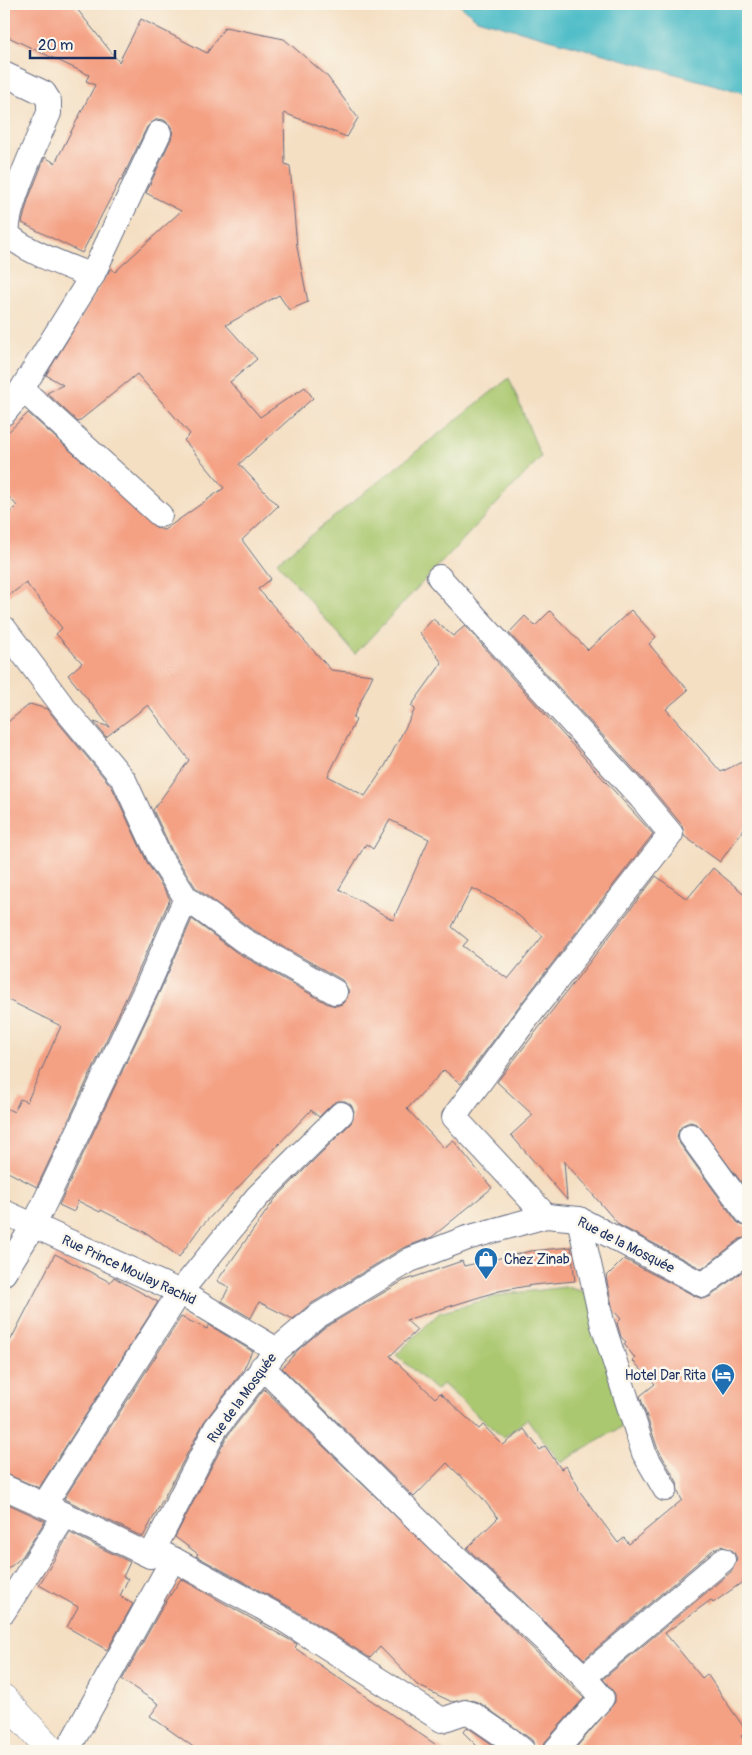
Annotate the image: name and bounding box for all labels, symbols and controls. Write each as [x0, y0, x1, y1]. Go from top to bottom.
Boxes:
scale bar [30, 28, 115, 60]
text: 20 m [38, 36, 73, 55]
street label: Rue de la Mosquée [575, 1213, 677, 1277]
street label: Rue Prince Moulay Rachid [59, 1231, 199, 1309]
shop icon: Chez Zinab [473, 1246, 499, 1280]
place label: Chez Zinab [504, 1251, 570, 1268]
street label: Rue de la Mosquée [204, 1350, 280, 1446]
hotel icon: Hotel Dar Rita [710, 1362, 736, 1396]
place label: Hotel Dar Rita [625, 1367, 706, 1384]

